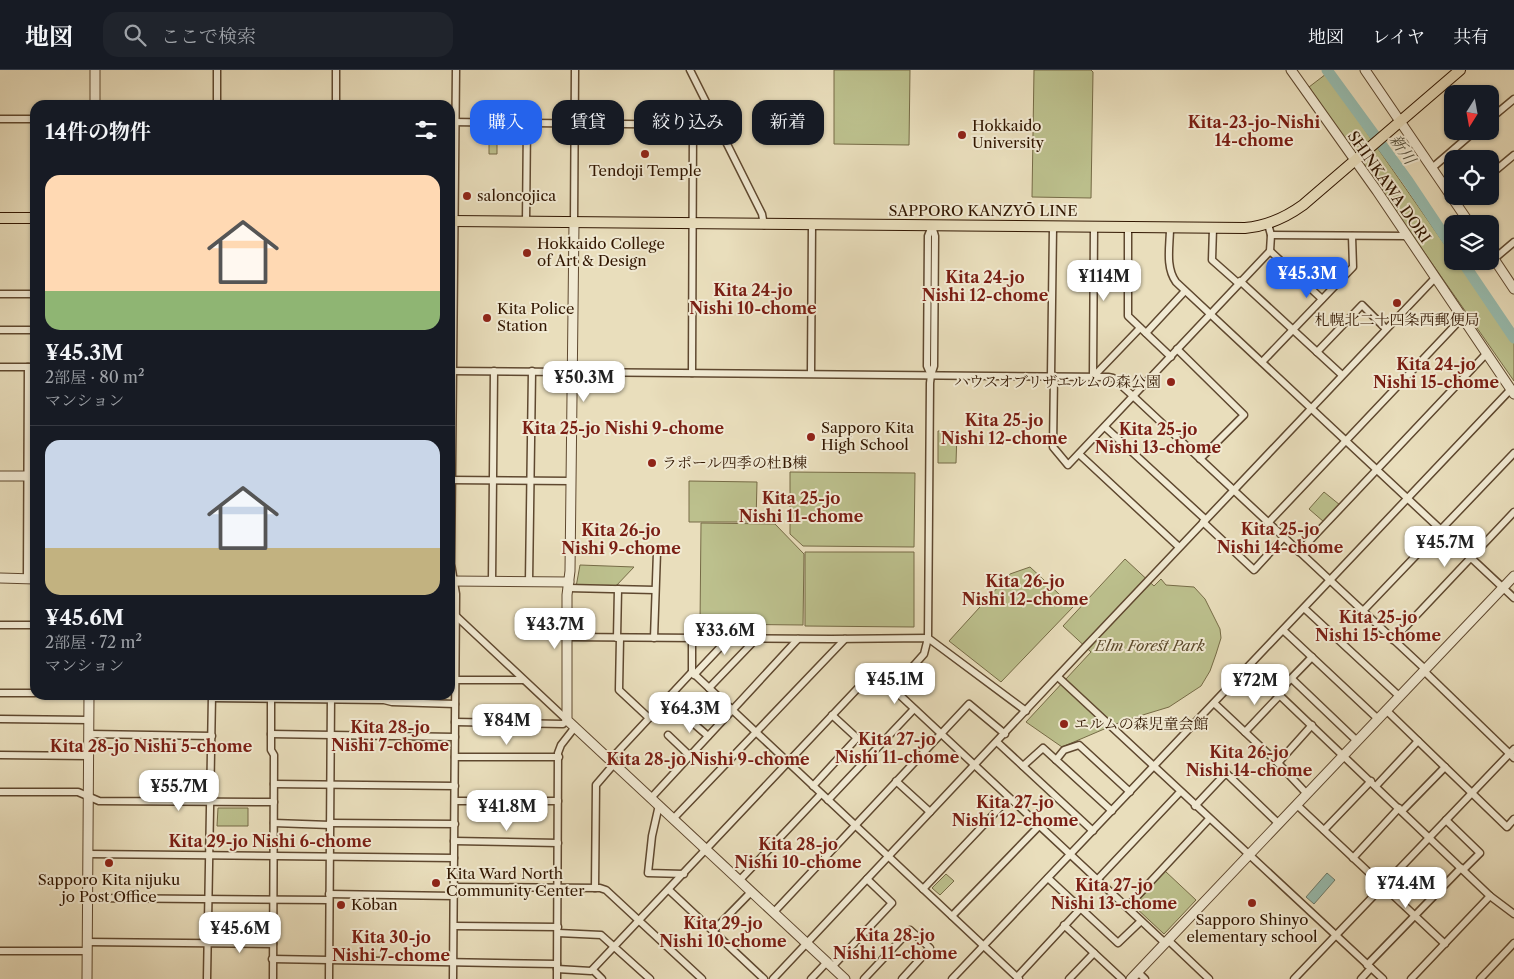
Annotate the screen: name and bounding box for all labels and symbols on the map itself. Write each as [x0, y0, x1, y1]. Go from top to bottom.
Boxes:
north arrow [1444, 85, 1499, 140]
district label: Kita-23-jo-Nishi 14-chome [1188, 112, 1321, 150]
place label: Hokkaido University [972, 116, 1045, 152]
street label: SHINKAWA DORI [1344, 127, 1435, 246]
marker: Hokkaido University [956, 129, 968, 141]
water label: 新川 [1386, 130, 1422, 169]
marker: Tendoji Temple [639, 148, 651, 160]
place label: Tendoji Temple [589, 161, 701, 180]
place label: saloncojica [477, 186, 556, 205]
marker: saloncojica [461, 190, 473, 202]
street label: SAPPORO KANZYŌ LINE [888, 201, 1078, 220]
place label: Hokkaido College of Art & Design [537, 234, 665, 270]
marker: Hokkaido College of Art & Design [521, 247, 533, 259]
pin: ¥45.3M [1266, 256, 1348, 299]
pin: ¥114M [1069, 260, 1139, 302]
district label: Kita 24-jo Nishi 12-chome [922, 267, 1049, 305]
district label: Kita 24-jo Nishi 10-chome [689, 280, 817, 318]
marker: 札幌北二十四条西郵便局 [1391, 297, 1403, 309]
place label: Kita Police Station [497, 299, 574, 335]
place label: 札幌北二十四条西郵便局 [1314, 310, 1480, 329]
marker: Kita Police Station [481, 312, 493, 324]
district label: Kita 24-jo Nishi 15-chome [1373, 354, 1499, 392]
pin: ¥50.3M [543, 360, 625, 403]
place label: ハウスオブリザエルムの森公園 [954, 372, 1161, 391]
marker: ハウスオブリザエルムの森公園 [1165, 376, 1177, 388]
district label: Kita 25-jo Nishi 12-chome [941, 410, 1068, 448]
district label: Kita 25-jo Nishi 9-chome [522, 418, 725, 438]
place label: Sapporo Kita High School [821, 418, 914, 454]
district label: Kita 25-jo Nishi 13-chome [1095, 419, 1222, 457]
marker: Sapporo Kita High School [805, 431, 817, 443]
place label: ラポール四季の杜B棟 [662, 453, 807, 472]
marker: ラポール四季の杜B棟 [646, 457, 658, 469]
district label: Kita 25-jo Nishi 11-chome [739, 488, 864, 526]
district label: Kita 25-jo Nishi 14-chome [1217, 519, 1344, 557]
district label: Kita 26-jo Nishi 9-chome [561, 520, 681, 558]
pin: ¥45.7M [1404, 526, 1486, 568]
district label: Kita 26-jo Nishi 12-chome [962, 571, 1089, 609]
district label: Kita 25-jo Nishi 15-chome [1315, 607, 1441, 645]
pin: ¥43.7M [514, 608, 596, 650]
pin: ¥33.6M [684, 614, 766, 656]
park label: Elm Forest Park [1094, 636, 1205, 655]
pin: ¥45.1M [854, 662, 936, 705]
pin: ¥72M [1225, 664, 1285, 706]
pin: ¥64.3M [649, 692, 731, 734]
pin: ¥84M [477, 704, 537, 746]
place label: エルムの森児童会館 [1074, 714, 1208, 733]
district label: Kita 28-jo Nishi 7-chome [331, 717, 449, 755]
marker: エルムの森児童会館 [1058, 718, 1070, 730]
district label: Kita 27-jo Nishi 11-chome [835, 729, 960, 767]
district label: Kita 28-jo Nishi 5-chome [50, 736, 253, 756]
district label: Kita 26-jo Nishi 14-chome [1186, 742, 1313, 780]
district label: Kita 28-jo Nishi 9-chome [606, 749, 810, 769]
pin: ¥55.7M [138, 770, 220, 812]
pin: ¥41.8M [466, 790, 548, 832]
district label: Kita 27-jo Nishi 12-chome [952, 792, 1079, 830]
district label: Kita 29-jo Nishi 6-chome [168, 831, 372, 851]
district label: Kita 28-jo Nishi 10-chome [734, 834, 862, 872]
marker: Sapporo Kita nijuku jo Post Office [103, 857, 115, 869]
place label: Kita Ward North Community Center [446, 864, 585, 900]
pin: ¥74.4M [1365, 866, 1447, 909]
place label: Sapporo Kita nijuku jo Post Office [38, 870, 180, 906]
district label: Kita 27-jo Nishi 13-chome [1051, 875, 1178, 913]
marker: Kita Ward North Community Center [430, 877, 442, 889]
place label: Koban [351, 895, 398, 914]
marker: Sapporo Shinyo elementary school [1246, 897, 1258, 909]
marker: Koban [335, 899, 347, 911]
place label: Sapporo Shinyo elementary school [1186, 910, 1318, 946]
pin: ¥45.6M [199, 912, 281, 954]
district label: Kita 29-jo Nishi 10-chome [659, 913, 787, 951]
district label: Kita 28-jo Nishi 11-chome [833, 925, 958, 963]
district label: Kita 30-jo Nishi 7-chome [332, 927, 450, 965]

